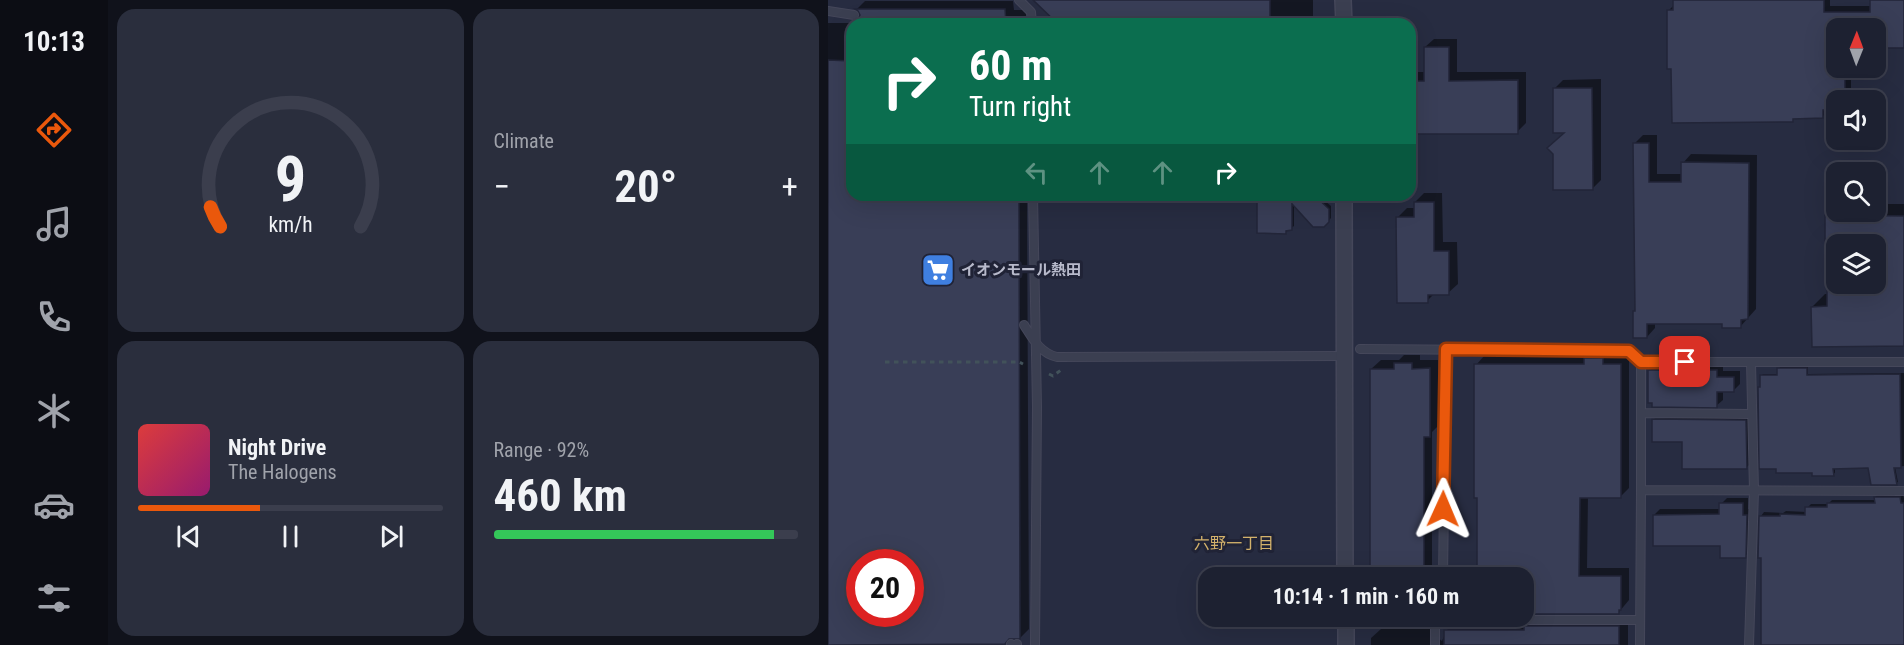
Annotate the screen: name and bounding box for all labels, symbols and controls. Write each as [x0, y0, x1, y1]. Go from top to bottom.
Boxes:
north arrow [1826, 18, 1886, 78]
map controls [1826, 18, 1886, 294]
text: 10:13 [23, 26, 85, 58]
text: 60 m [969, 41, 1052, 90]
icon: right [870, 42, 948, 120]
button: sound [1826, 90, 1886, 150]
text: Turn right [969, 91, 1071, 123]
icon: directions [33, 109, 75, 151]
text: Climate [494, 129, 554, 153]
text: 9 [274, 143, 306, 216]
icon: left [1020, 156, 1053, 189]
icon: ahead [1083, 156, 1116, 189]
icon: ahead [1146, 156, 1179, 189]
icon: right [1209, 156, 1242, 189]
text: 20° [614, 160, 677, 213]
button: search [1826, 162, 1886, 222]
text: − [494, 167, 510, 206]
text: + [782, 167, 798, 206]
icon: music [33, 203, 75, 245]
text: km/h [268, 213, 312, 238]
button: layers [1826, 234, 1886, 294]
supermarket icon: イオンモール熱田 [920, 252, 956, 288]
place label: イオンモール熱田 [961, 261, 1081, 279]
icon: phone [33, 296, 75, 338]
pin [1659, 336, 1710, 387]
icon: arrive [1668, 345, 1701, 378]
icon: climate [33, 390, 75, 432]
text: Night Drive [228, 435, 326, 460]
text: Range · 92% [494, 438, 589, 462]
text: The Halogens [228, 460, 337, 484]
text: 460 km [494, 469, 627, 522]
position arrow [1411, 477, 1475, 541]
icon: car [33, 484, 75, 526]
icon: previous [172, 520, 205, 553]
icon: pause [274, 520, 307, 553]
icon: next [375, 520, 408, 553]
district label: 六野一丁目 [1194, 534, 1274, 553]
speed limit sign: 20 [846, 549, 924, 627]
icon: filters [33, 577, 75, 619]
text: 10:14 · 1 min · 160 m [1273, 584, 1459, 609]

